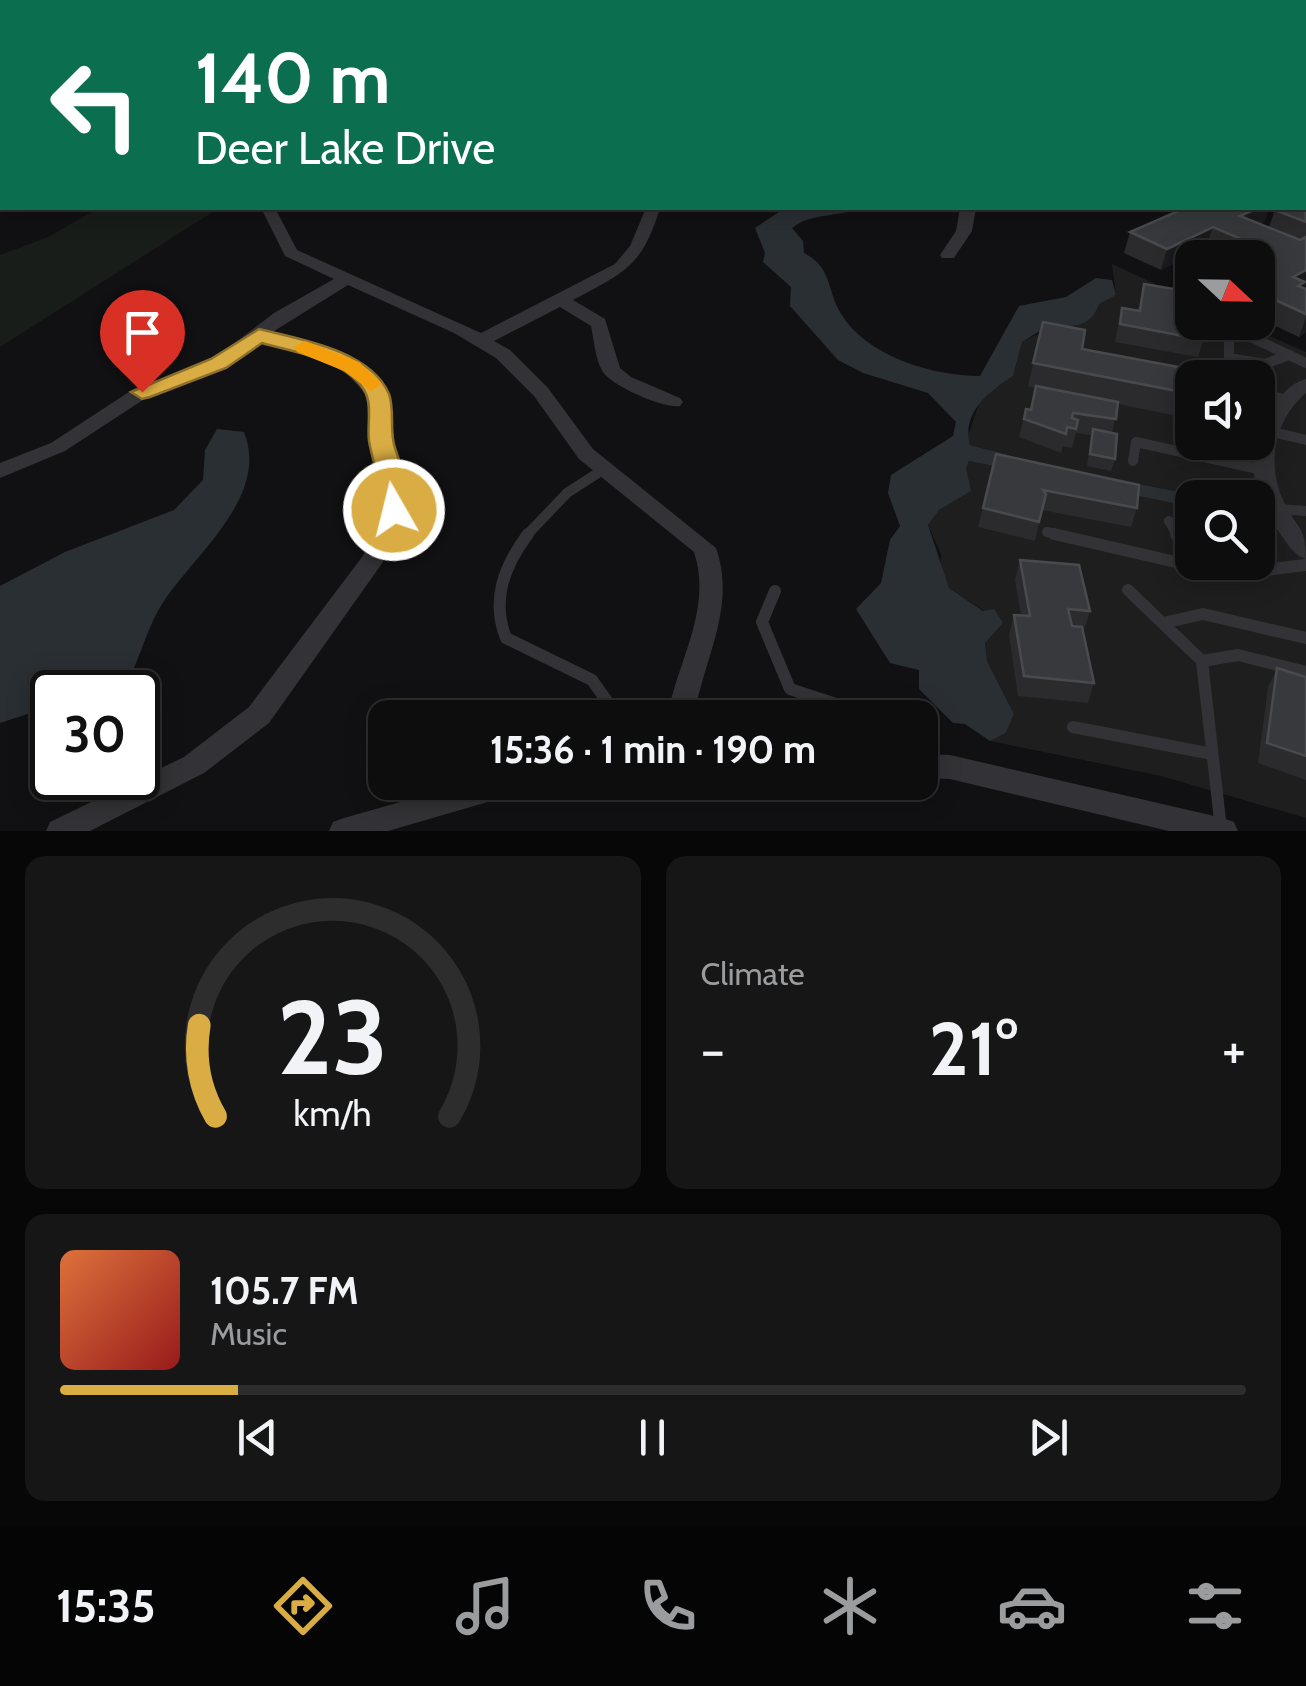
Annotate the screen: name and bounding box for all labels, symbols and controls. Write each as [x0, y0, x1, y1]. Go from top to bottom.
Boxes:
text: 140 m [195, 35, 390, 121]
icon: left [30, 40, 160, 170]
text: Deer Lake Drive [195, 121, 495, 175]
north arrow [1175, 240, 1275, 340]
map controls [1175, 240, 1275, 580]
pin [100, 290, 185, 393]
icon: arrive [115, 305, 170, 360]
button: sound [1175, 360, 1275, 460]
position arrow [342, 458, 446, 562]
button: search [1175, 480, 1275, 580]
speed limit sign: 30 [30, 670, 160, 800]
text: 15:36 · 1 min · 190 m [490, 726, 816, 773]
text: Climate [701, 954, 805, 993]
text: 23 [277, 974, 388, 1100]
text: 21° [929, 1003, 1018, 1094]
text: − [701, 1016, 725, 1083]
text: + [1222, 1016, 1246, 1083]
text: km/h [294, 1092, 372, 1135]
text: 105.7 FM [210, 1267, 359, 1314]
text: Music [210, 1314, 287, 1353]
icon: previous [230, 1410, 285, 1465]
icon: pause [625, 1410, 680, 1465]
icon: next [1021, 1410, 1076, 1465]
icon: directions [268, 1571, 338, 1641]
icon: music [450, 1571, 520, 1641]
icon: phone [633, 1571, 703, 1641]
icon: climate [815, 1571, 885, 1641]
icon: car [997, 1571, 1067, 1641]
icon: filters [1180, 1571, 1250, 1641]
text: 15:35 [56, 1579, 155, 1633]

